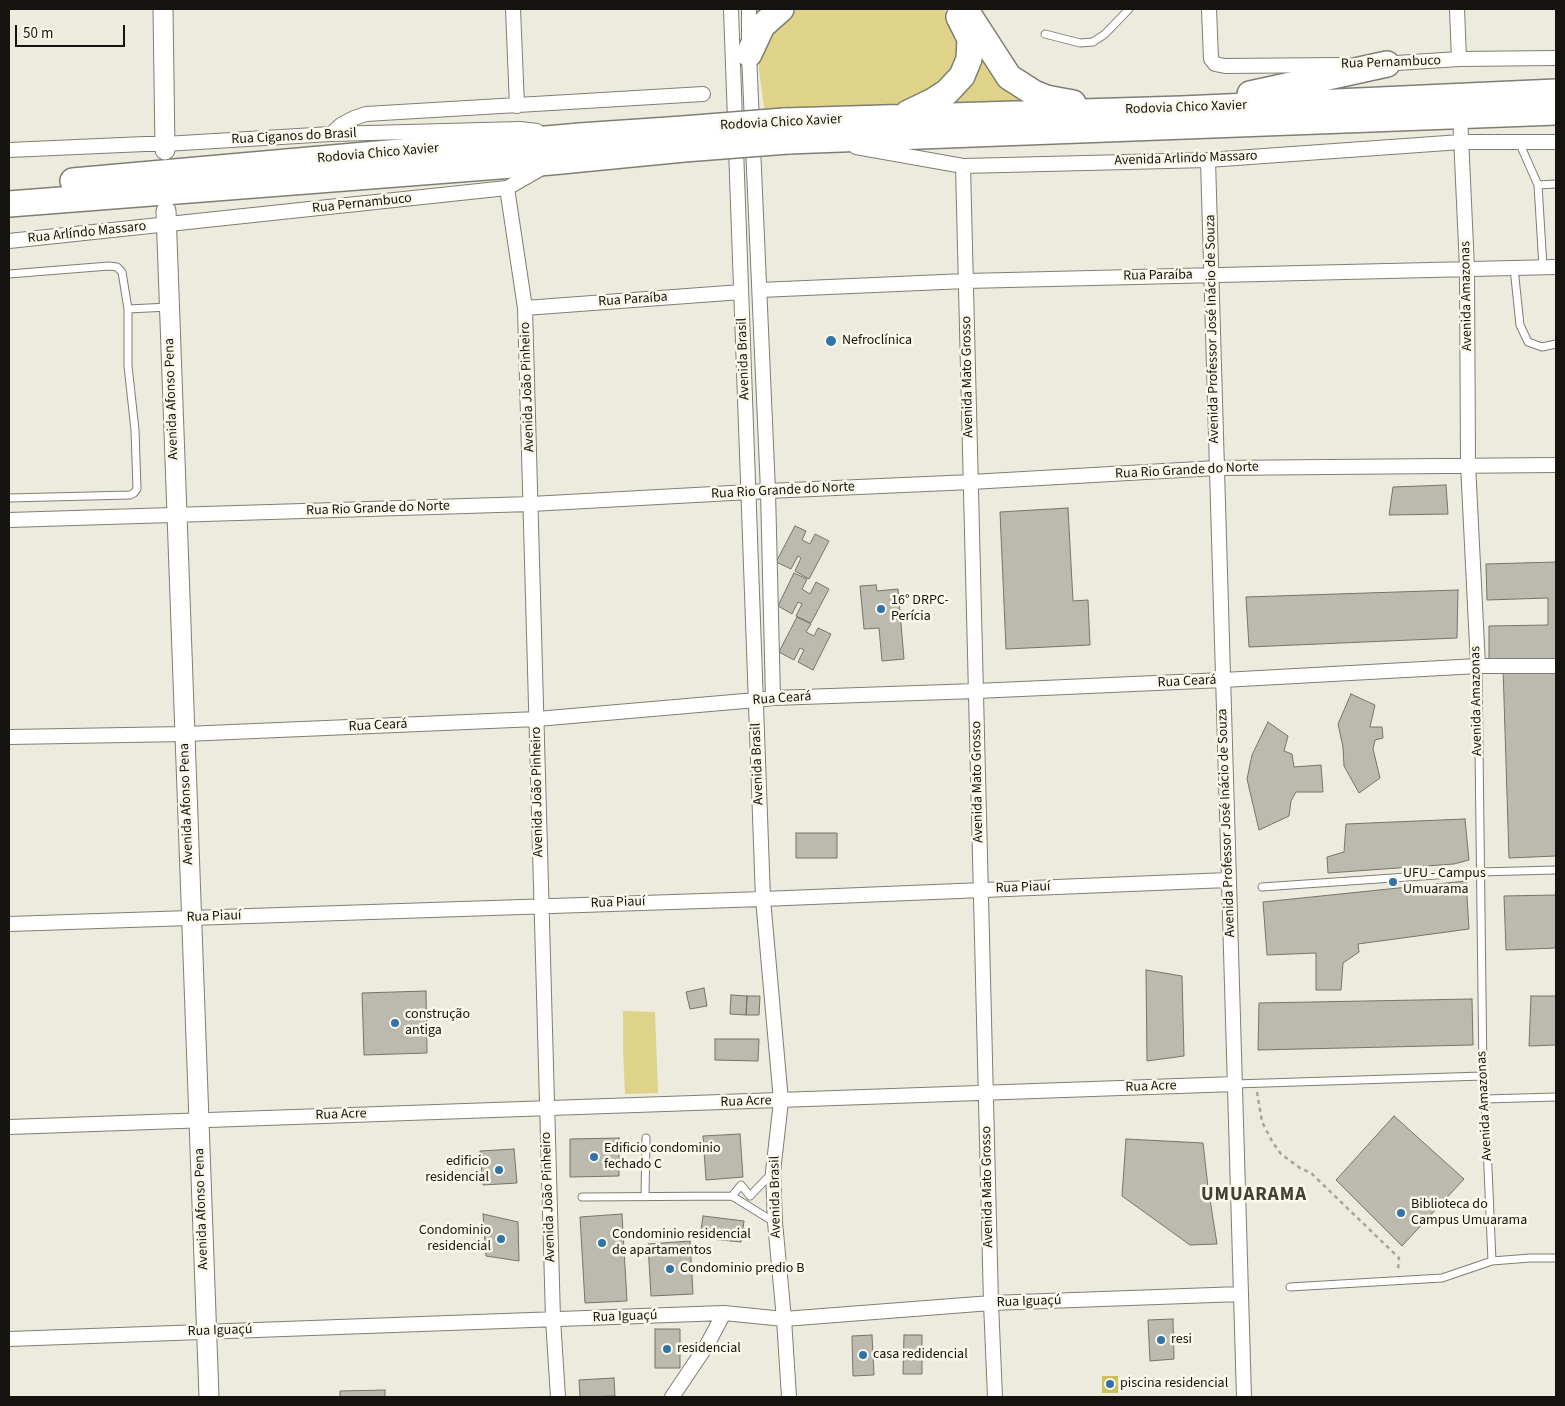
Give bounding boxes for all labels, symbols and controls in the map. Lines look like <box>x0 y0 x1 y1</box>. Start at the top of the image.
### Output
scale bar <box>18 15 128 47</box>
text: 50 m <box>23 23 53 44</box>
street label: Rua Pernambuco <box>1341 53 1441 73</box>
street label: Rodovia Chico Xavier <box>1125 97 1247 119</box>
street label: Rodovia Chico Xavier <box>720 111 842 135</box>
street label: Rua Ciganos do Brasil <box>231 125 357 149</box>
street label: Rodovia Chico Xavier <box>317 140 439 168</box>
street label: Avenida Arlindo Massaro <box>1114 148 1258 170</box>
street label: Rua Pernambuco <box>311 190 413 218</box>
street label: Avenida Professor José Inácio de Souza <box>1203 214 1223 444</box>
street label: Rua Arlíndo Massaro <box>27 218 147 248</box>
street label: Avenida Amazonas <box>1458 241 1476 351</box>
street label: Rua Paraíba <box>1123 267 1193 285</box>
street label: Rua Paraíba <box>598 289 668 311</box>
street label: Avenida Mato Grosso <box>959 316 977 438</box>
street label: Avenida Brasil <box>734 318 754 400</box>
street label: Avenida João Pinheiro <box>517 321 539 453</box>
place label: Nefroclínica <box>842 333 912 349</box>
marker: Nefroclínica <box>824 334 838 348</box>
street label: Avenida Afonso Pena <box>161 338 183 460</box>
street label: Rua Rio Grande do Norte <box>1115 459 1259 483</box>
street label: Rua Rio Grande do Norte <box>711 479 855 503</box>
street label: Rua Rio Grande do Norte <box>306 498 450 520</box>
place label: 16° DRPC- Perícia <box>891 593 949 626</box>
marker: 16° DRPC- Perícia <box>875 603 887 615</box>
street label: Avenida Amazonas <box>1468 646 1486 756</box>
street label: Rua Ceará <box>1157 672 1217 692</box>
street label: Rua Ceará <box>752 689 812 709</box>
street label: Avenida Professor José Inácio de Souza <box>1215 708 1239 938</box>
street label: Rua Ceará <box>348 716 408 736</box>
street label: Avenida Mato Grosso <box>969 721 987 843</box>
street label: Avenida Brasil <box>748 723 768 805</box>
street label: Avenida João Pinheiro <box>528 727 548 857</box>
street label: Avenida Afonso Pena <box>176 743 198 865</box>
place label: UFU - Campus Umuarama <box>1403 866 1486 899</box>
marker: UFU - Campus Umuarama <box>1387 876 1399 888</box>
street label: Rua Piauí <box>995 879 1051 897</box>
street label: Rua Piauí <box>590 894 646 912</box>
street label: Rua Piauí <box>186 908 242 926</box>
place label: construção antiga <box>405 1007 470 1040</box>
marker: construção antiga <box>389 1017 401 1029</box>
street label: Avenida Amazonas <box>1474 1051 1496 1161</box>
street label: Rua Acre <box>1125 1078 1177 1096</box>
street label: Rua Acre <box>720 1093 772 1111</box>
street label: Rua Acre <box>315 1106 367 1124</box>
street label: Avenida Mato Grosso <box>979 1126 997 1248</box>
street label: Avenida João Pinheiro <box>538 1131 560 1263</box>
place label: Edificio condominio fechado C <box>604 1141 721 1174</box>
street label: Avenida Afonso Pena <box>191 1148 213 1270</box>
marker: Edificio condominio fechado C <box>588 1151 600 1163</box>
place label: edificio residencial <box>425 1154 489 1186</box>
street label: Avenida Brasil <box>767 1156 785 1238</box>
marker: edificio residencial <box>493 1164 505 1176</box>
district label: UMUARAMA <box>1200 1185 1308 1207</box>
place label: Biblioteca do Campus Umuarama <box>1411 1197 1527 1230</box>
marker: Biblioteca do Campus Umuarama <box>1395 1207 1407 1219</box>
place label: Condominio residencial <box>419 1223 491 1256</box>
place label: Condominio residencial de apartamentos <box>612 1227 751 1260</box>
marker: Condominio residencial <box>495 1233 507 1245</box>
marker: Condominio residencial de apartamentos <box>596 1237 608 1249</box>
place label: Condominio predio B <box>680 1261 804 1277</box>
marker: Condominio predio B <box>664 1263 676 1275</box>
street label: Rua Iguaçú <box>996 1292 1062 1312</box>
street label: Rua Iguaçú <box>592 1307 658 1327</box>
street label: Rua Iguaçú <box>187 1321 253 1341</box>
place label: resi <box>1171 1332 1192 1348</box>
marker: resi <box>1155 1334 1167 1346</box>
place label: residencial <box>677 1341 741 1357</box>
marker: residencial <box>661 1343 673 1355</box>
place label: casa redidencial <box>873 1347 968 1363</box>
marker: casa redidencial <box>857 1349 869 1361</box>
place label: piscina residencial <box>1120 1376 1228 1392</box>
marker: piscina residencial <box>1104 1378 1116 1390</box>

